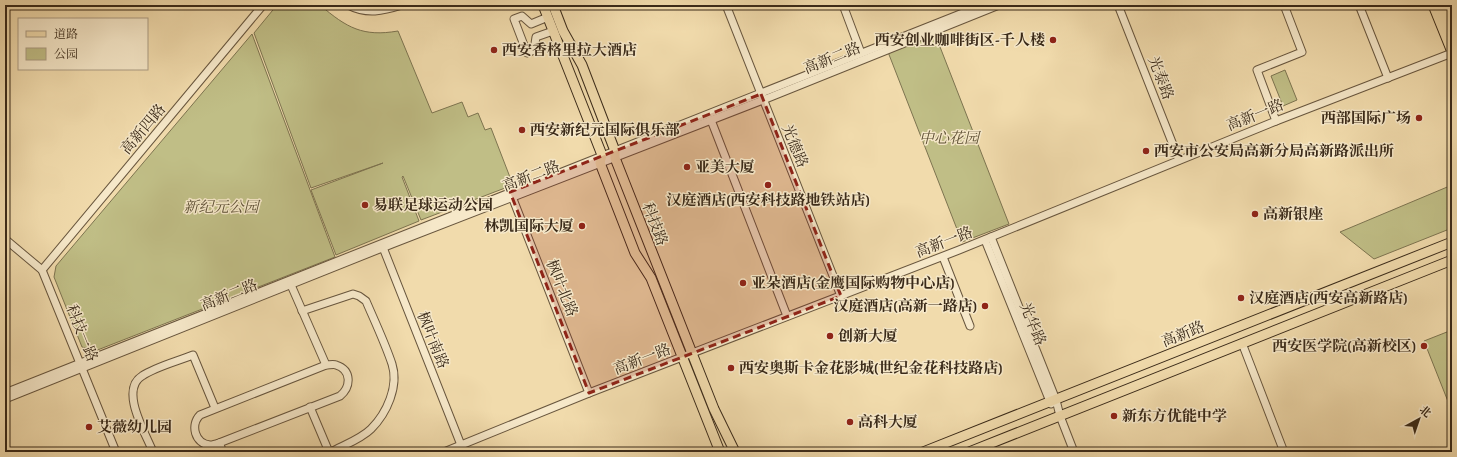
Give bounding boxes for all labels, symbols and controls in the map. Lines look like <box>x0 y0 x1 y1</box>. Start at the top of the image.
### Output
legend <box>18 18 148 70</box>
text: 道路 <box>54 26 78 42</box>
place label: 西安创业咖啡街区-千人楼 <box>875 30 1045 50</box>
marker: 西安创业咖啡街区-千人楼 <box>1048 35 1058 45</box>
street label: 高新二路 <box>800 37 864 79</box>
place label: 西安香格里拉大酒店 <box>502 40 637 60</box>
marker: 西安香格里拉大酒店 <box>489 45 499 55</box>
text: 公园 <box>54 46 78 62</box>
street label: 光泰路 <box>1144 53 1178 103</box>
street label: 高新一路 <box>1223 94 1287 136</box>
street label: 高新四路 <box>116 100 170 158</box>
place label: 西部国际广场 <box>1321 108 1411 128</box>
marker: 西部国际广场 <box>1414 113 1424 123</box>
place label: 西安新纪元国际俱乐部 <box>530 120 680 140</box>
street label: 光德路 <box>777 121 813 171</box>
marker: 西安新纪元国际俱乐部 <box>517 125 527 135</box>
park label: 中心花园 <box>919 128 981 148</box>
place label: 西安市公安局高新分局高新路派出所 <box>1154 141 1394 161</box>
marker: 西安市公安局高新分局高新路派出所 <box>1141 146 1151 156</box>
street label: 高新二路 <box>499 156 563 196</box>
place label: 亚美大厦 <box>695 157 755 177</box>
marker: 亚美大厦 <box>682 162 692 172</box>
marker: 汉庭酒店(西安科技路地铁站店) <box>763 180 773 190</box>
place label: 汉庭酒店(西安科技路地铁站店) <box>666 190 870 210</box>
place label: 易联足球运动公园 <box>373 195 493 215</box>
park label: 新纪元公园 <box>183 197 260 217</box>
street label: 科技路 <box>638 199 672 249</box>
marker: 易联足球运动公园 <box>360 200 370 210</box>
place label: 高新银座 <box>1263 204 1323 224</box>
marker: 高新银座 <box>1250 209 1260 219</box>
place label: 林凯国际大厦 <box>484 216 574 236</box>
marker: 林凯国际大厦 <box>577 221 587 231</box>
street label: 高新一路 <box>912 222 976 262</box>
street label: 枫叶北路 <box>541 256 583 320</box>
place label: 亚朵酒店(金鹰国际购物中心店) <box>751 273 955 293</box>
street label: 高新二路 <box>197 274 261 316</box>
marker: 亚朵酒店(金鹰国际购物中心店) <box>738 278 748 288</box>
place label: 汉庭酒店(西安高新路店) <box>1249 288 1408 308</box>
marker: 汉庭酒店(西安高新路店) <box>1236 293 1246 303</box>
place label: 汉庭酒店(高新一路店) <box>833 296 977 316</box>
street label: 光华路 <box>1015 299 1051 349</box>
street label: 科技一路 <box>61 301 103 365</box>
marker: 汉庭酒店(高新一路店) <box>980 301 990 311</box>
street label: 枫叶南路 <box>412 308 454 372</box>
street label: 高新路 <box>1158 316 1208 352</box>
place label: 创新大厦 <box>838 326 898 346</box>
marker: 创新大厦 <box>825 331 835 341</box>
place label: 西安医学院(高新校区) <box>1272 336 1416 356</box>
street label: 高新一路 <box>610 339 674 379</box>
marker: 西安医学院(高新校区) <box>1419 341 1429 351</box>
place label: 西安奥斯卡金花影城(世纪金花科技路店) <box>739 358 1003 378</box>
marker: 西安奥斯卡金花影城(世纪金花科技路店) <box>726 363 736 373</box>
north arrow <box>1399 399 1439 439</box>
text: 北 <box>1416 402 1434 421</box>
place label: 新东方优能中学 <box>1122 406 1227 426</box>
marker: 新东方优能中学 <box>1109 411 1119 421</box>
place label: 高科大厦 <box>858 412 918 432</box>
place label: 艾薇幼儿园 <box>97 417 172 437</box>
marker: 高科大厦 <box>845 417 855 427</box>
marker: 艾薇幼儿园 <box>84 422 94 432</box>

